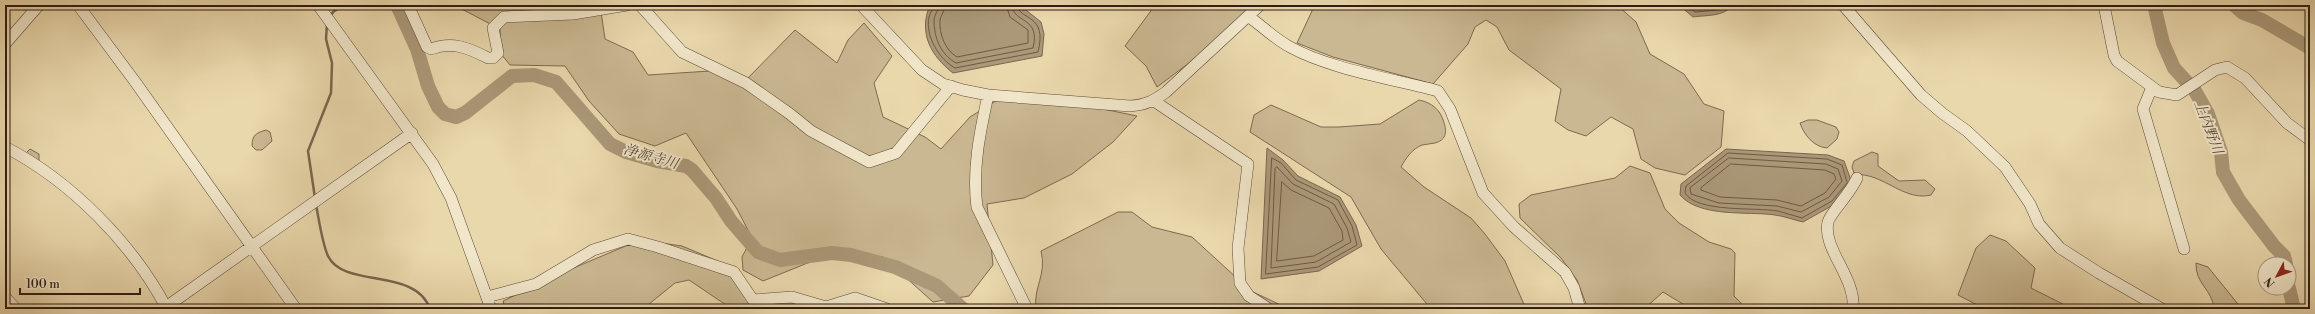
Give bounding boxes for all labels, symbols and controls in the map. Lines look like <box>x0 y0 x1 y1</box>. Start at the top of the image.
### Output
water label: 上内野川 <box>2190 98 2227 159</box>
water label: 浄源寺川 <box>621 141 682 174</box>
north arrow <box>2257 256 2297 296</box>
scale bar <box>20 270 140 296</box>
text: N <box>2262 274 2278 290</box>
text: 100 m <box>26 277 60 292</box>

